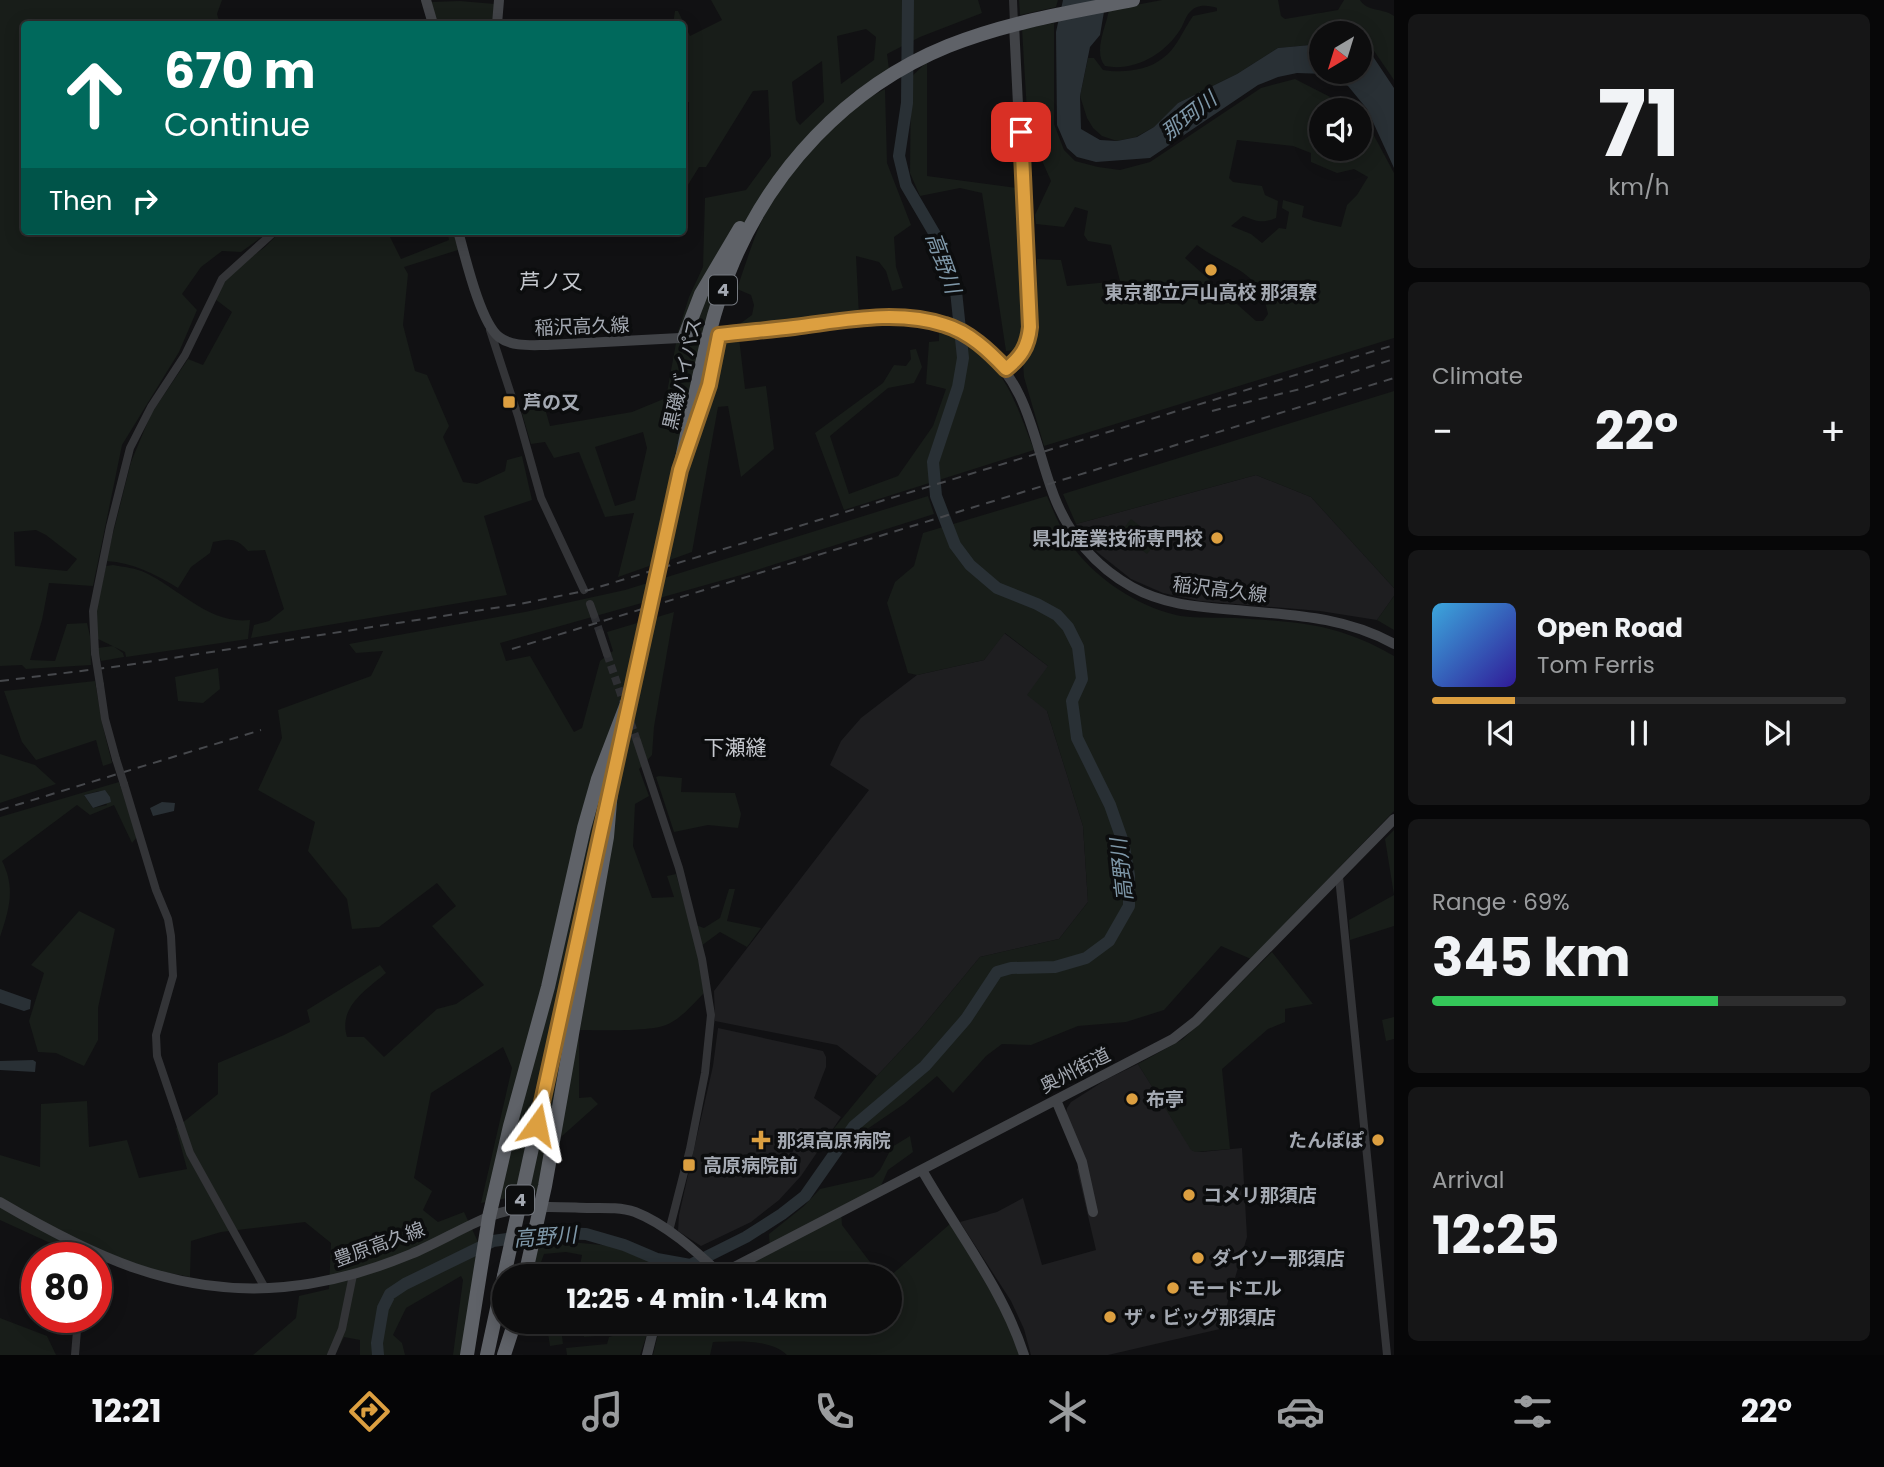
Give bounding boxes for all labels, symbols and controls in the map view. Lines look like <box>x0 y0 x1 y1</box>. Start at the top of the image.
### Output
north arrow <box>1309 21 1372 84</box>
map controls <box>1309 21 1372 161</box>
text: 670 m <box>164 37 316 105</box>
icon: ahead <box>49 49 140 140</box>
text: 71 <box>1598 60 1680 188</box>
water label: 那珂川 <box>1155 84 1224 146</box>
button: sound <box>1309 98 1372 161</box>
text: Continue <box>164 102 310 147</box>
pin <box>991 102 1051 162</box>
icon: arrive <box>1002 113 1040 151</box>
text: km/h <box>1608 171 1670 203</box>
icon: right <box>126 182 164 220</box>
text: Then <box>49 183 112 219</box>
water label: 高野川 <box>919 228 969 299</box>
marker: 東京都立戸山高校 那須寮 <box>1203 262 1219 278</box>
district label: 芦ノ又 <box>520 267 583 296</box>
road number: 4 <box>709 276 737 304</box>
place label: 東京都立戸山高校 那須寮 <box>1104 279 1318 306</box>
street label: 稲沢高久線 <box>534 311 630 342</box>
street label: 黒磯バイパス <box>657 316 708 433</box>
text: Climate <box>1432 360 1523 392</box>
place label: 芦の又 <box>523 389 580 416</box>
marker: 芦の又 <box>501 394 517 410</box>
text: 22° <box>1595 395 1678 468</box>
text: − <box>1432 405 1453 458</box>
text: + <box>1820 405 1846 458</box>
place label: 県北産業技術専門校 <box>1032 525 1203 552</box>
marker: 県北産業技術専門校 <box>1209 530 1225 546</box>
street label: 稲沢高久線 <box>1171 570 1269 609</box>
text: Open Road <box>1537 610 1683 646</box>
text: Tom Ferris <box>1537 649 1655 681</box>
icon: previous <box>1482 714 1520 752</box>
icon: pause <box>1620 714 1658 752</box>
icon: next <box>1758 714 1796 752</box>
district label: 下瀬縫 <box>704 733 767 762</box>
water label: 高野川 <box>1104 835 1139 903</box>
text: Range · 69% <box>1432 886 1570 918</box>
text: 345 km <box>1432 921 1631 994</box>
street label: 奥州街道 <box>1035 1041 1115 1100</box>
place label: 布亭 <box>1146 1086 1184 1113</box>
position arrow <box>500 1088 574 1162</box>
marker: 布亭 <box>1124 1091 1140 1107</box>
place label: 那須高原病院 <box>777 1127 891 1154</box>
place label: たんぽぽ <box>1288 1127 1364 1154</box>
marker: 那須高原病院 <box>751 1130 771 1150</box>
marker: たんぽぽ <box>1370 1132 1386 1148</box>
place label: 高原病院前 <box>703 1152 798 1179</box>
marker: 高原病院前 <box>681 1157 697 1173</box>
text: Arrival <box>1432 1164 1504 1196</box>
place label: コメリ那須店 <box>1203 1182 1317 1209</box>
road number: 4 <box>506 1185 534 1214</box>
marker: コメリ那須店 <box>1181 1187 1197 1203</box>
text: 12:25 <box>1432 1199 1560 1272</box>
street label: 豊原高久線 <box>330 1216 428 1273</box>
water label: 高野川 <box>513 1220 579 1253</box>
speed limit sign: 80 <box>21 1242 112 1333</box>
place label: ダイソー那須店 <box>1212 1245 1345 1272</box>
marker: ダイソー那須店 <box>1190 1250 1206 1266</box>
place label: モードエル <box>1187 1275 1282 1302</box>
marker: モードエル <box>1165 1280 1181 1296</box>
text: 12:25 · 4 min · 1.4 km <box>566 1281 828 1317</box>
place label: ザ・ビッグ那須店 <box>1124 1304 1276 1331</box>
marker: ザ・ビッグ那須店 <box>1102 1309 1118 1325</box>
icon: directions <box>345 1387 394 1436</box>
icon: music <box>578 1387 627 1436</box>
icon: phone <box>810 1387 859 1436</box>
icon: climate <box>1043 1387 1092 1436</box>
icon: car <box>1276 1387 1325 1436</box>
icon: filters <box>1508 1387 1557 1436</box>
text: 12:21 <box>92 1388 162 1433</box>
text: 22° <box>1741 1388 1792 1433</box>

